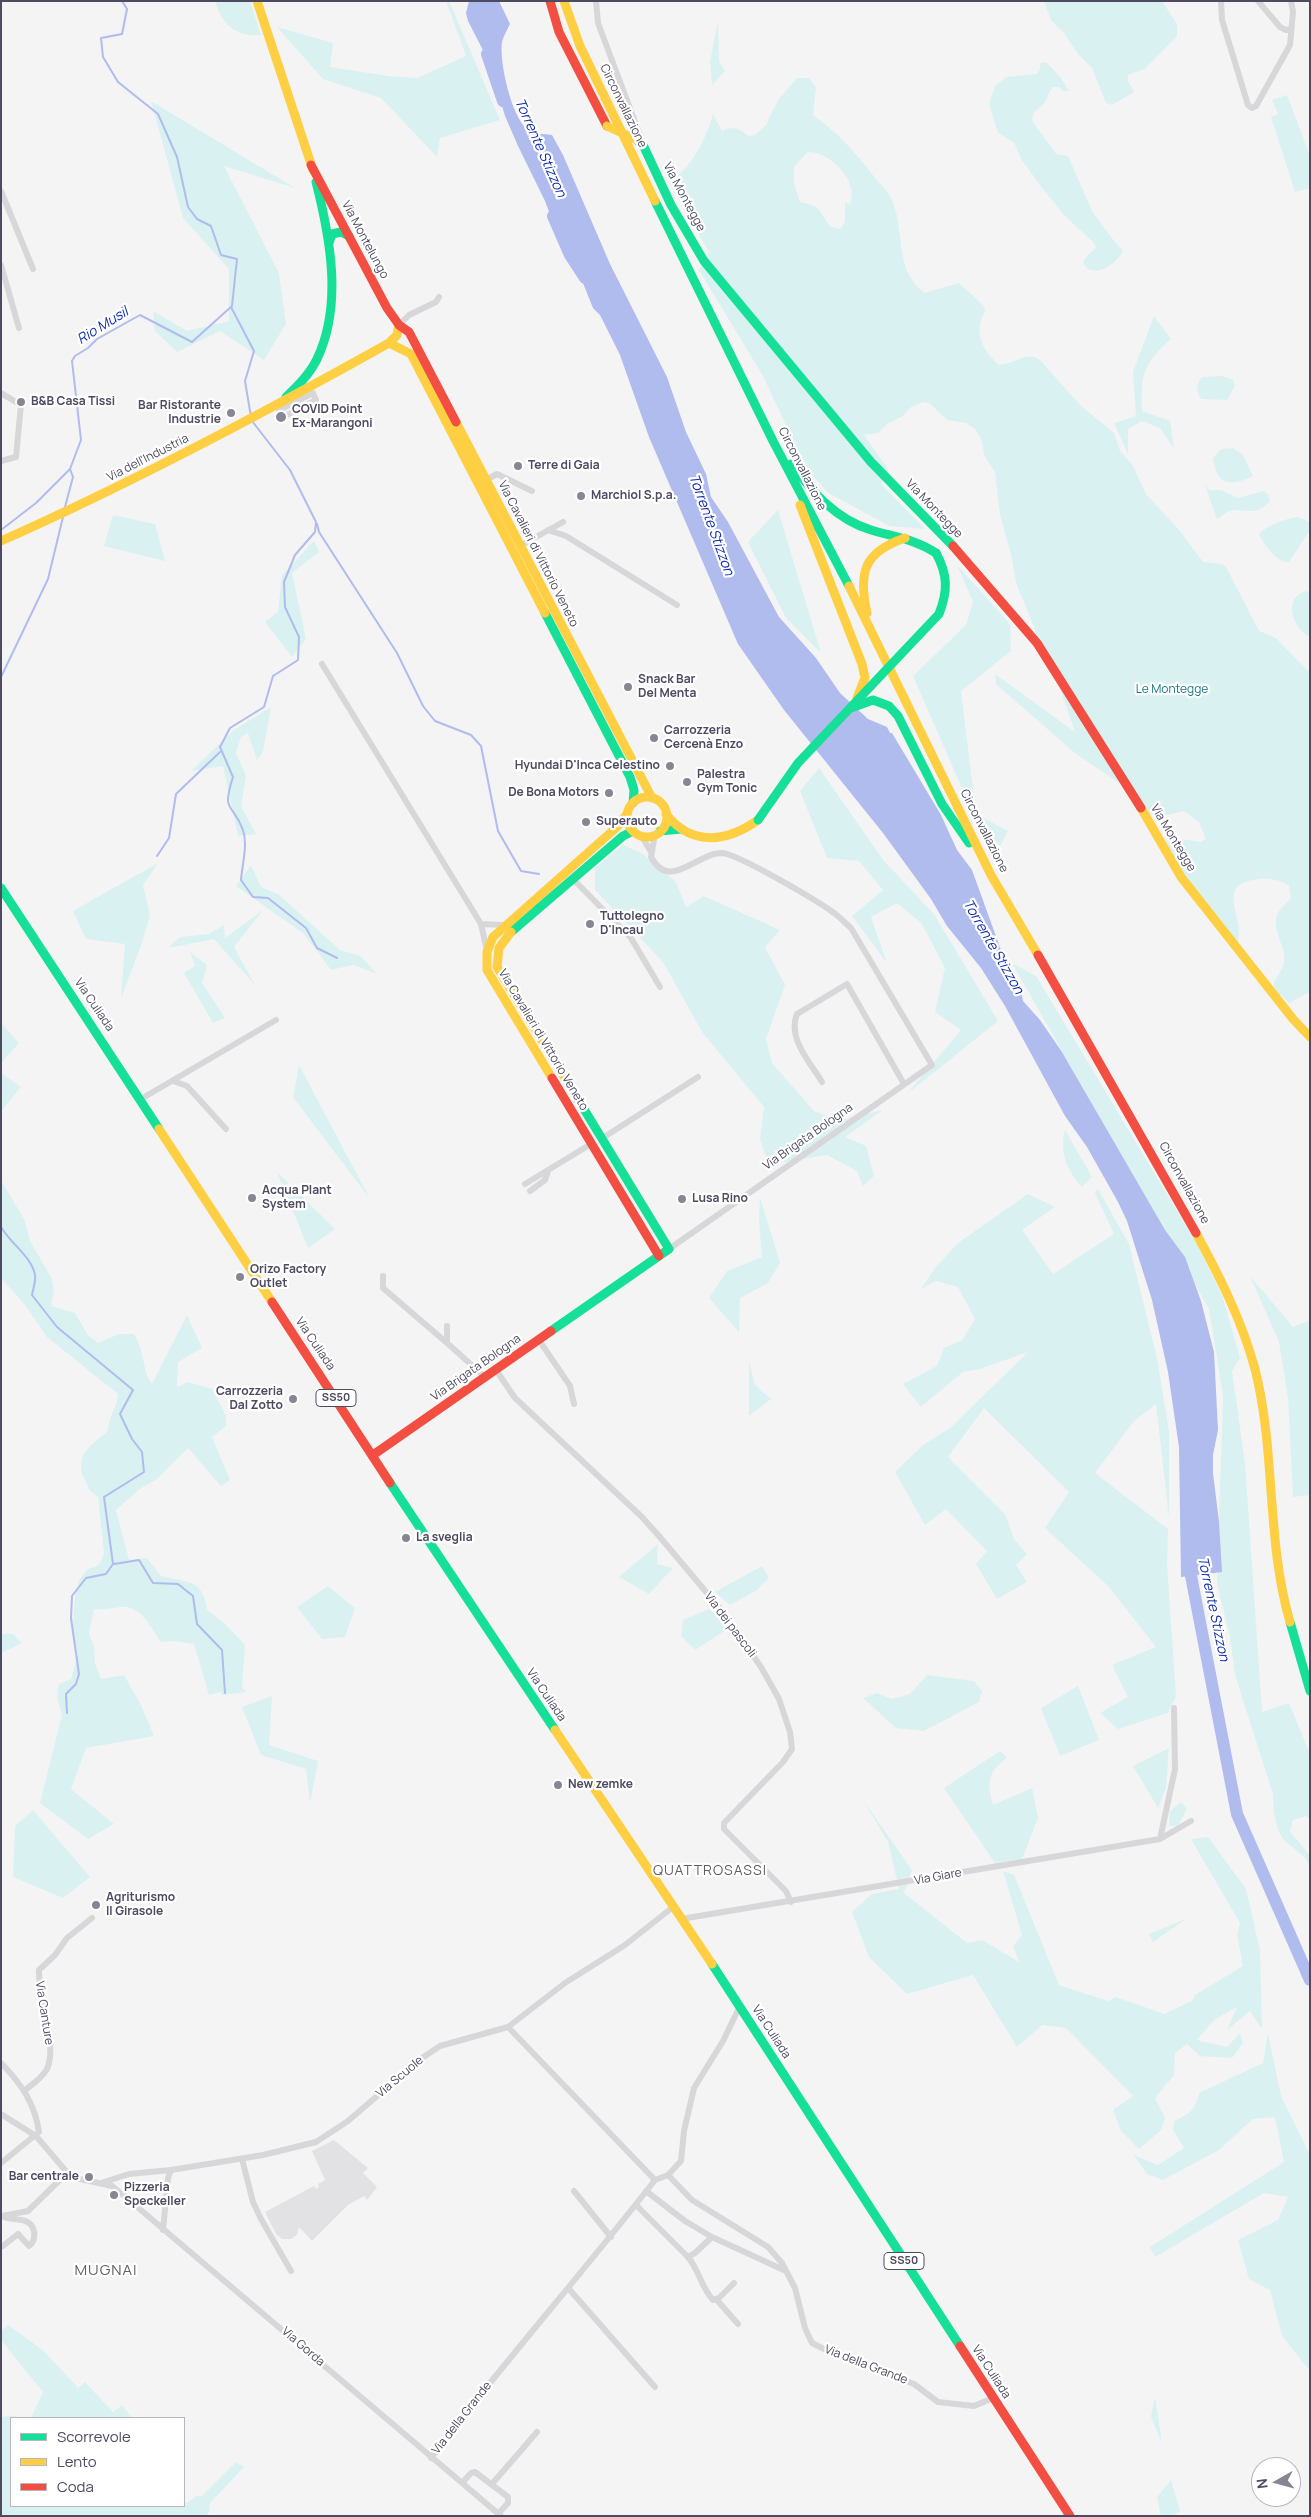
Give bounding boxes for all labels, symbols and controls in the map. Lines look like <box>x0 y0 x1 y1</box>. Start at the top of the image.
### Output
street label: Circonvallazione <box>597 62 649 150</box>
water label: Torrente Stizzon <box>511 96 569 200</box>
street label: Via Montegge <box>660 160 708 234</box>
street label: Via Montelungo <box>338 199 392 281</box>
water label: Rio Musil <box>74 304 132 348</box>
place label: B&B Casa Tissi <box>31 395 115 409</box>
marker: B&B Casa Tissi <box>15 396 27 408</box>
place label: Bar Ristorante Industrie <box>138 399 221 427</box>
place label: COVID Point Ex-Marangoni <box>292 403 373 431</box>
marker: Bar Ristorante Industrie <box>225 407 237 419</box>
marker: COVID Point Ex-Marangoni <box>274 410 288 424</box>
street label: Circonvallazione <box>775 425 829 513</box>
street label: Via dell'Industria <box>105 431 191 485</box>
place label: Terre di Gaia <box>528 459 600 473</box>
marker: Terre di Gaia <box>512 460 524 472</box>
water label: Torrente Stizzon <box>685 472 737 578</box>
street label: Via Montegge <box>902 477 966 541</box>
street label: Via Cavalieri di Vittorio Veneto <box>495 478 581 630</box>
place label: Marchiol S.p.a. <box>591 489 676 503</box>
marker: Marchiol S.p.a. <box>575 490 587 502</box>
place label: Snack Bar Del Menta <box>638 673 696 701</box>
marker: Snack Bar Del Menta <box>622 681 634 693</box>
park label: Le Montegge <box>1136 683 1208 697</box>
place label: Carrozzeria Cercenà Enzo <box>664 724 743 752</box>
marker: Carrozzeria Cercenà Enzo <box>648 732 660 744</box>
place label: Hyundai D'Inca Celestino <box>515 759 660 773</box>
marker: Hyundai D'Inca Celestino <box>664 760 676 772</box>
place label: Palestra Gym Tonic <box>697 768 757 796</box>
marker: Palestra Gym Tonic <box>681 776 693 788</box>
place label: De Bona Motors <box>508 786 599 800</box>
marker: De Bona Motors <box>603 787 615 799</box>
street label: Circonvallazione <box>957 787 1011 875</box>
street label: Via Montegge <box>1147 802 1199 874</box>
place label: Superauto <box>596 815 657 829</box>
marker: Superauto <box>580 816 592 828</box>
water label: Torrente Stizzon <box>959 897 1027 997</box>
place label: Tuttolegno D'Incau <box>600 910 664 938</box>
marker: Tuttolegno D'Incau <box>584 918 596 930</box>
street label: Via Cavalieri di Vittorio Veneto <box>495 967 591 1113</box>
street label: Via Culiada <box>71 976 117 1034</box>
street label: Via Brigata Bologna <box>760 1101 856 1173</box>
street label: Circonvallazione <box>1156 1140 1212 1226</box>
place label: Acqua Plant System <box>262 1184 332 1212</box>
marker: Acqua Plant System <box>246 1192 258 1204</box>
place label: Lusa Rino <box>692 1192 748 1206</box>
marker: Lusa Rino <box>676 1193 688 1205</box>
place label: Orizo Factory Outlet <box>250 1263 326 1291</box>
marker: Orizo Factory Outlet <box>234 1271 246 1283</box>
street label: Via Culiada <box>292 1315 338 1373</box>
street label: Via Brigata Bologna <box>428 1332 524 1404</box>
place label: Carrozzeria Dal Zotto <box>216 1385 283 1413</box>
road number: SS50 <box>316 1390 356 1406</box>
marker: Carrozzeria Dal Zotto <box>287 1393 299 1405</box>
place label: La sveglia <box>416 1531 473 1545</box>
marker: La sveglia <box>400 1532 412 1544</box>
water label: Torrente Stizzon <box>1194 1555 1232 1663</box>
street label: Via dei pascoli <box>701 1590 759 1660</box>
street label: Via Culiada <box>523 1666 569 1724</box>
place label: New zemke <box>568 1778 633 1792</box>
marker: New zemke <box>552 1779 564 1791</box>
district label: QUATTROSASSI <box>651 1863 769 1879</box>
street label: Via Giare <box>913 1866 963 1888</box>
place label: Agriturismo Il Girasole <box>106 1891 175 1919</box>
marker: Agriturismo Il Girasole <box>90 1899 102 1911</box>
street label: Via Canture <box>32 1980 56 2046</box>
street label: Via Culiada <box>748 2003 794 2061</box>
street label: Via Scuole <box>374 2053 426 2101</box>
place label: Bar centrale <box>9 2170 79 2184</box>
marker: Bar centrale <box>83 2171 95 2183</box>
place label: Pizzeria Speckeller <box>124 2181 186 2209</box>
marker: Pizzeria Speckeller <box>108 2189 120 2201</box>
road number: SS50 <box>884 2252 924 2270</box>
district label: MUGNAI <box>74 2262 138 2280</box>
street label: Via Gorda <box>278 2324 328 2370</box>
street label: Via della Grande <box>822 2342 910 2388</box>
street label: Via Culiada <box>968 2343 1014 2401</box>
street label: Via della Grande <box>429 2379 495 2457</box>
legend <box>10 2417 185 2507</box>
text: Scorrevole <box>57 2426 131 2447</box>
text: Lento <box>57 2451 97 2472</box>
north arrow <box>1251 2457 1301 2507</box>
text: Coda <box>57 2476 94 2497</box>
text: N <box>1252 2478 1272 2490</box>

